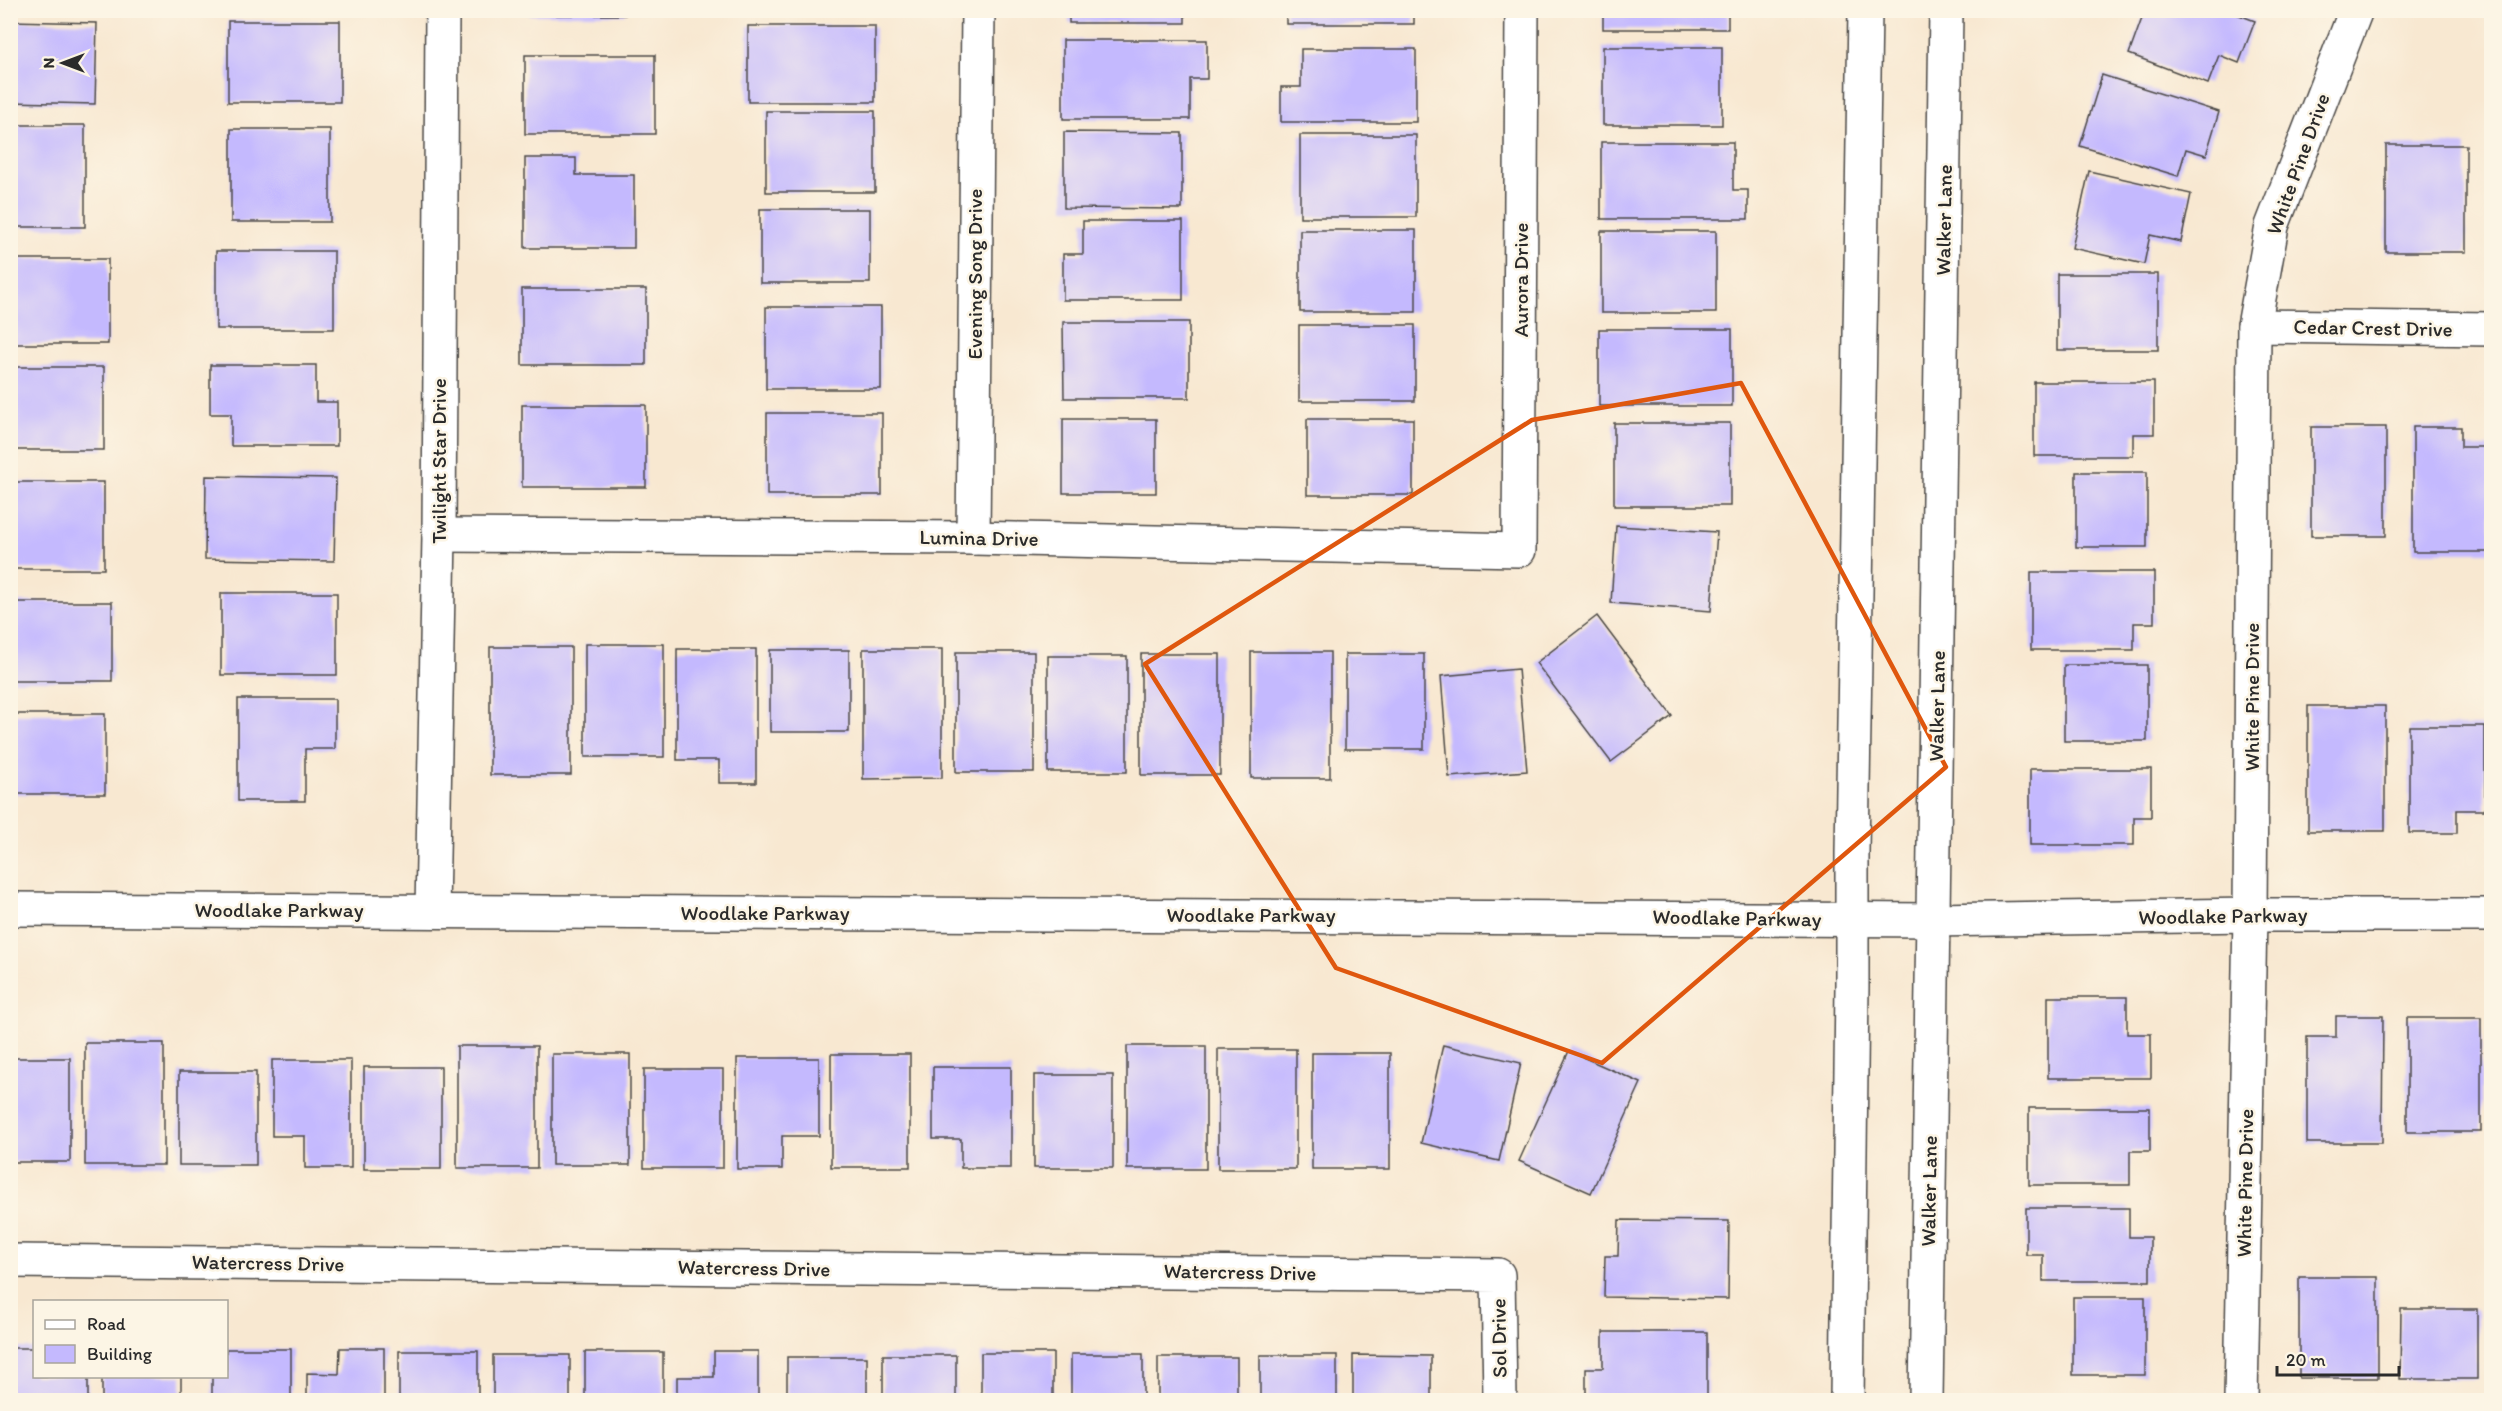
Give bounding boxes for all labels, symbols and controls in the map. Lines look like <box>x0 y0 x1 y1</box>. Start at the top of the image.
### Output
north arrow <box>33 33 93 93</box>
text: N <box>39 58 58 68</box>
street label: White Pine Drive <box>2260 90 2335 238</box>
street label: Walker Lane <box>1930 164 1957 276</box>
street label: Evening Song Drive <box>962 189 987 359</box>
street label: Aurora Drive <box>1508 223 1533 337</box>
street label: Cedar Crest Drive <box>2293 314 2453 341</box>
street label: Twilight Star Drive <box>426 378 451 544</box>
street label: Lumina Drive <box>919 524 1039 551</box>
street label: White Pine Drive <box>2239 623 2264 771</box>
street label: Walker Lane <box>1923 650 1950 762</box>
street label: Woodlake Parkway <box>194 897 364 922</box>
street label: Woodlake Parkway <box>680 900 850 925</box>
street label: Woodlake Parkway <box>1166 902 1336 927</box>
street label: Woodlake Parkway <box>2138 902 2308 929</box>
street label: Woodlake Parkway <box>1652 904 1822 931</box>
street label: White Pine Drive <box>2231 1108 2258 1258</box>
street label: Walker Lane <box>1915 1135 1942 1247</box>
street label: Watercress Drive <box>191 1249 345 1276</box>
street label: Watercress Drive <box>677 1254 831 1281</box>
street label: Watercress Drive <box>1163 1258 1317 1285</box>
street label: Sol Drive <box>1485 1298 1512 1378</box>
legend <box>33 1300 228 1378</box>
text: Road <box>87 1313 126 1335</box>
scale bar <box>2277 1339 2398 1377</box>
text: Building <box>87 1343 153 1365</box>
text: 20 m <box>2286 1349 2326 1371</box>

